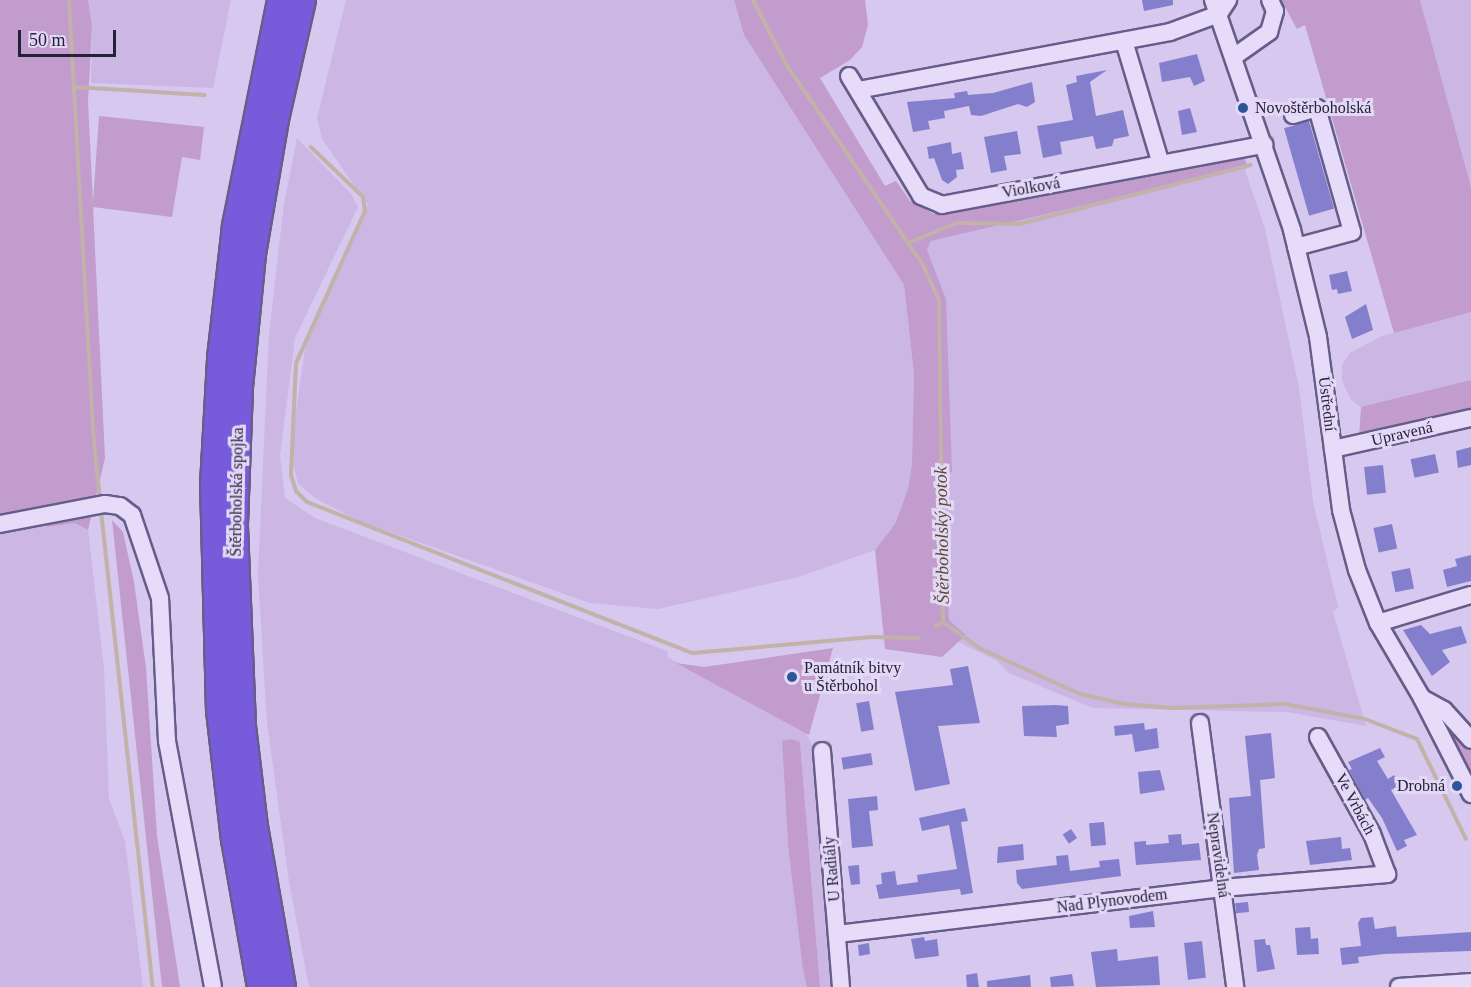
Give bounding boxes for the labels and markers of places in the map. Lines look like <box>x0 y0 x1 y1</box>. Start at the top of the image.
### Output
place label: Novoštěrboholská <box>1255 98 1371 118</box>
marker: Novoštěrboholská <box>1236 101 1250 115</box>
place label: Památník bitvy u Štěrbohol <box>804 658 901 696</box>
marker: Památník bitvy u Štěrbohol <box>785 670 799 684</box>
place label: Drobná <box>1397 776 1445 796</box>
marker: Drobná <box>1450 779 1464 793</box>

